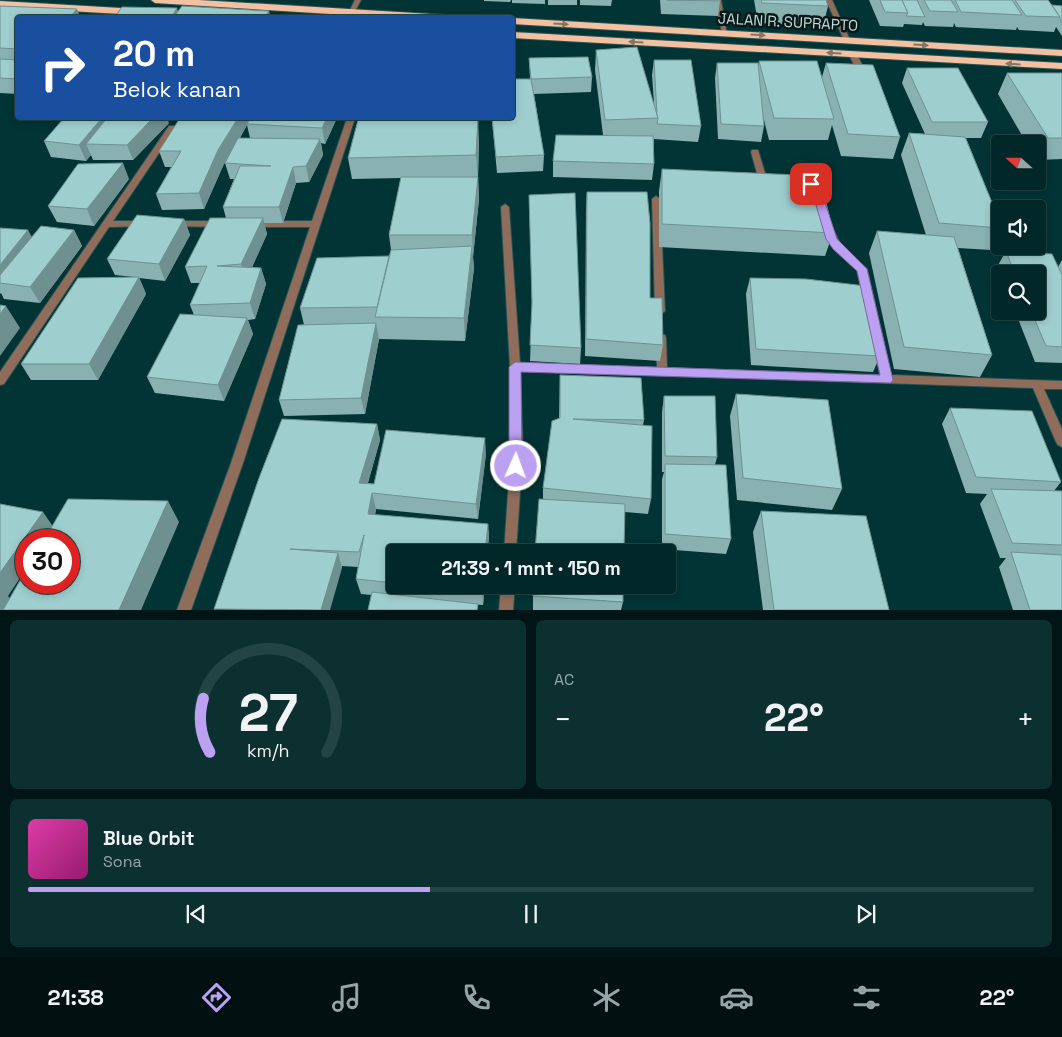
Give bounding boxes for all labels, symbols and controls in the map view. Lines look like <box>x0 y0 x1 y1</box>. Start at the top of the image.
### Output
street label: JALAN R. SUPRAPTO <box>717 8 859 35</box>
one-way arrow <box>553 20 569 28</box>
one-way arrow <box>751 31 767 39</box>
text: 20 m <box>113 32 195 76</box>
icon: right <box>30 35 95 100</box>
one-way arrow <box>628 38 644 46</box>
one-way arrow <box>913 41 929 49</box>
one-way arrow <box>825 49 841 57</box>
one-way arrow <box>1005 59 1021 67</box>
text: Belok kanan <box>113 75 241 103</box>
north arrow <box>991 135 1046 190</box>
map controls <box>991 135 1046 320</box>
pin <box>790 163 832 205</box>
icon: arrive <box>797 170 825 198</box>
button: sound <box>991 200 1046 255</box>
button: search <box>991 265 1046 320</box>
position arrow <box>489 439 541 491</box>
speed limit sign: 30 <box>15 529 80 594</box>
text: 21:39 · 1 mnt · 150 m <box>441 556 621 581</box>
text: AC <box>554 669 574 690</box>
text: 27 <box>238 680 298 746</box>
text: 22° <box>764 694 824 742</box>
text: − <box>554 701 571 737</box>
text: + <box>1017 701 1034 737</box>
text: km/h <box>247 739 289 762</box>
text: Blue Orbit <box>103 826 194 851</box>
text: Sona <box>103 851 142 872</box>
icon: previous <box>182 900 210 928</box>
icon: pause <box>517 900 545 928</box>
icon: next <box>852 900 880 928</box>
icon: directions <box>199 980 234 1015</box>
icon: music <box>329 980 364 1015</box>
icon: phone <box>459 980 494 1015</box>
icon: climate <box>589 980 624 1015</box>
icon: car <box>719 980 754 1015</box>
icon: filters <box>849 980 884 1015</box>
text: 21:38 <box>48 983 104 1011</box>
text: 22° <box>980 983 1014 1011</box>

